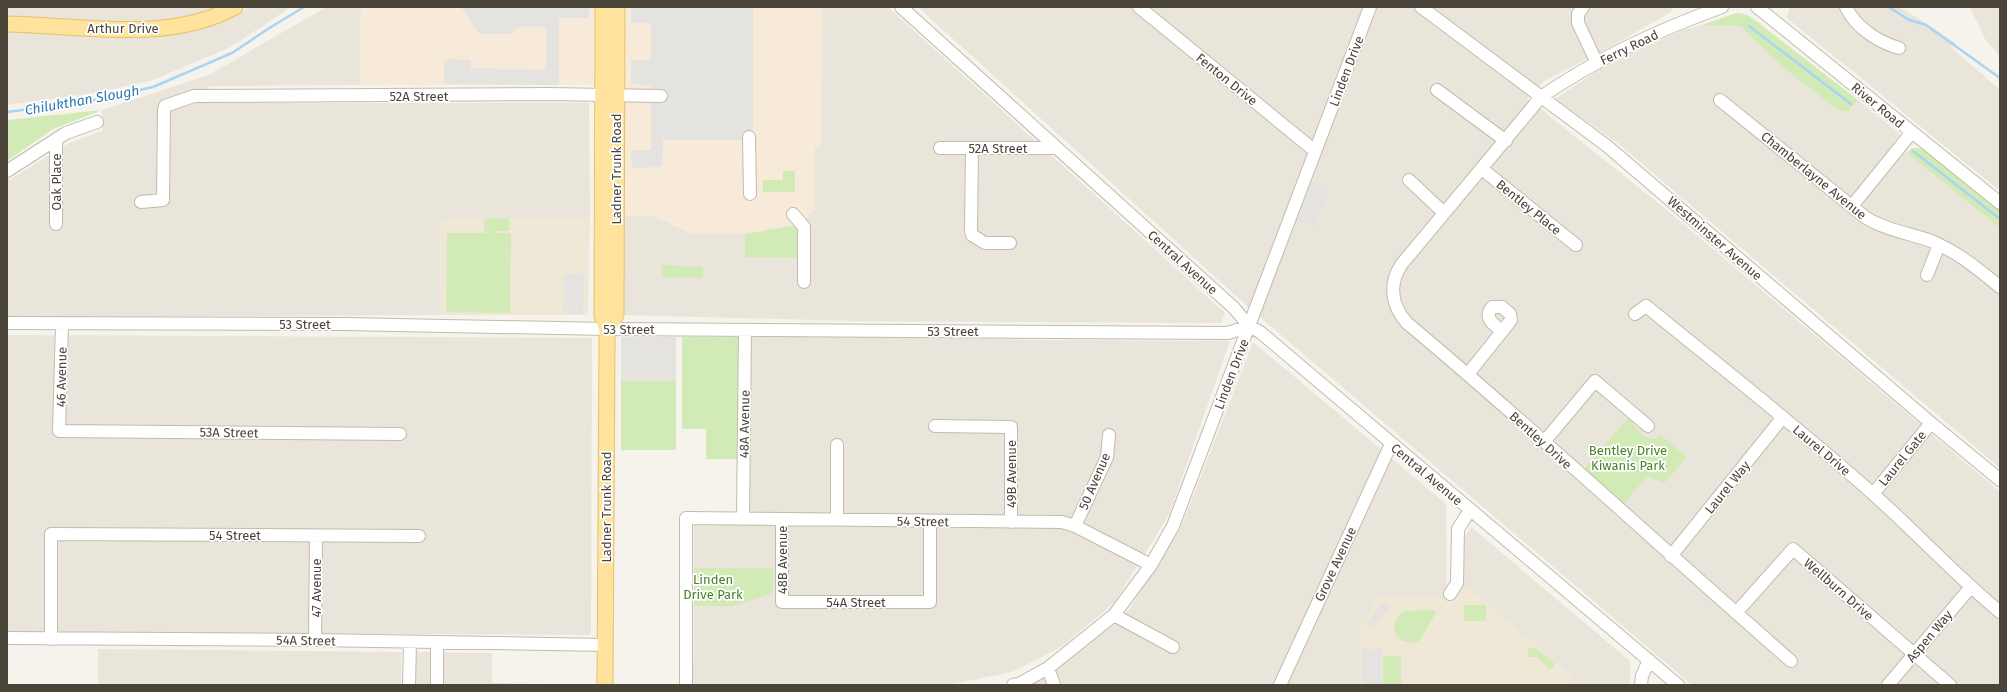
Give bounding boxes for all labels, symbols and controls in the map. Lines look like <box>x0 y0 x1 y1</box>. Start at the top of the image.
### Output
street label: Arthur Drive <box>87 21 159 36</box>
street label: Ferry Road <box>1598 27 1661 68</box>
street label: Linden Drive <box>1326 34 1367 108</box>
street label: Fenton Drive <box>1193 50 1260 109</box>
street label: River Road <box>1848 80 1907 131</box>
water label: Chilukthan Slough <box>23 82 141 119</box>
street label: 52A Street <box>390 89 449 104</box>
street label: Ladner Trunk Road <box>609 114 624 224</box>
street label: Chamberlayne Avenue <box>1758 128 1869 222</box>
street label: 52A Street <box>969 141 1028 156</box>
street label: Oak Place <box>49 153 64 211</box>
street label: Bentley Place <box>1493 177 1564 238</box>
street label: Westminster Avenue <box>1664 193 1765 283</box>
street label: Central Avenue <box>1145 227 1221 297</box>
street label: 53 Street <box>279 317 331 332</box>
street label: 53 Street <box>603 322 655 337</box>
street label: 53 Street <box>927 324 979 339</box>
street label: Linden Drive <box>1211 337 1252 411</box>
street label: 46 Avenue <box>53 347 70 407</box>
street label: 48A Avenue <box>736 390 753 458</box>
street label: Bentley Drive <box>1507 409 1575 472</box>
street label: Laurel Drive <box>1790 422 1853 479</box>
street label: 53A Street <box>199 424 259 441</box>
street label: Laurel Gate <box>1876 428 1929 489</box>
street label: 49B Avenue <box>1004 440 1019 508</box>
street label: Central Avenue <box>1388 440 1465 509</box>
park label: Bentley Drive Kiwanis Park <box>1589 443 1667 473</box>
street label: 50 Avenue <box>1076 450 1113 512</box>
street label: Ladner Trunk Road <box>599 452 614 562</box>
street label: Laurel Way <box>1702 457 1754 517</box>
street label: 54 Street <box>897 514 949 529</box>
street label: Grove Avenue <box>1312 525 1359 604</box>
street label: 48B Avenue <box>775 526 790 594</box>
street label: 54 Street <box>209 528 261 543</box>
street label: Wellburn Drive <box>1801 555 1876 624</box>
street label: 47 Avenue <box>309 559 324 617</box>
park label: Linden Drive Park <box>683 572 743 602</box>
street label: 54A Street <box>826 595 886 610</box>
street label: Aspen Way <box>1903 607 1956 665</box>
street label: 54A Street <box>276 632 336 649</box>

